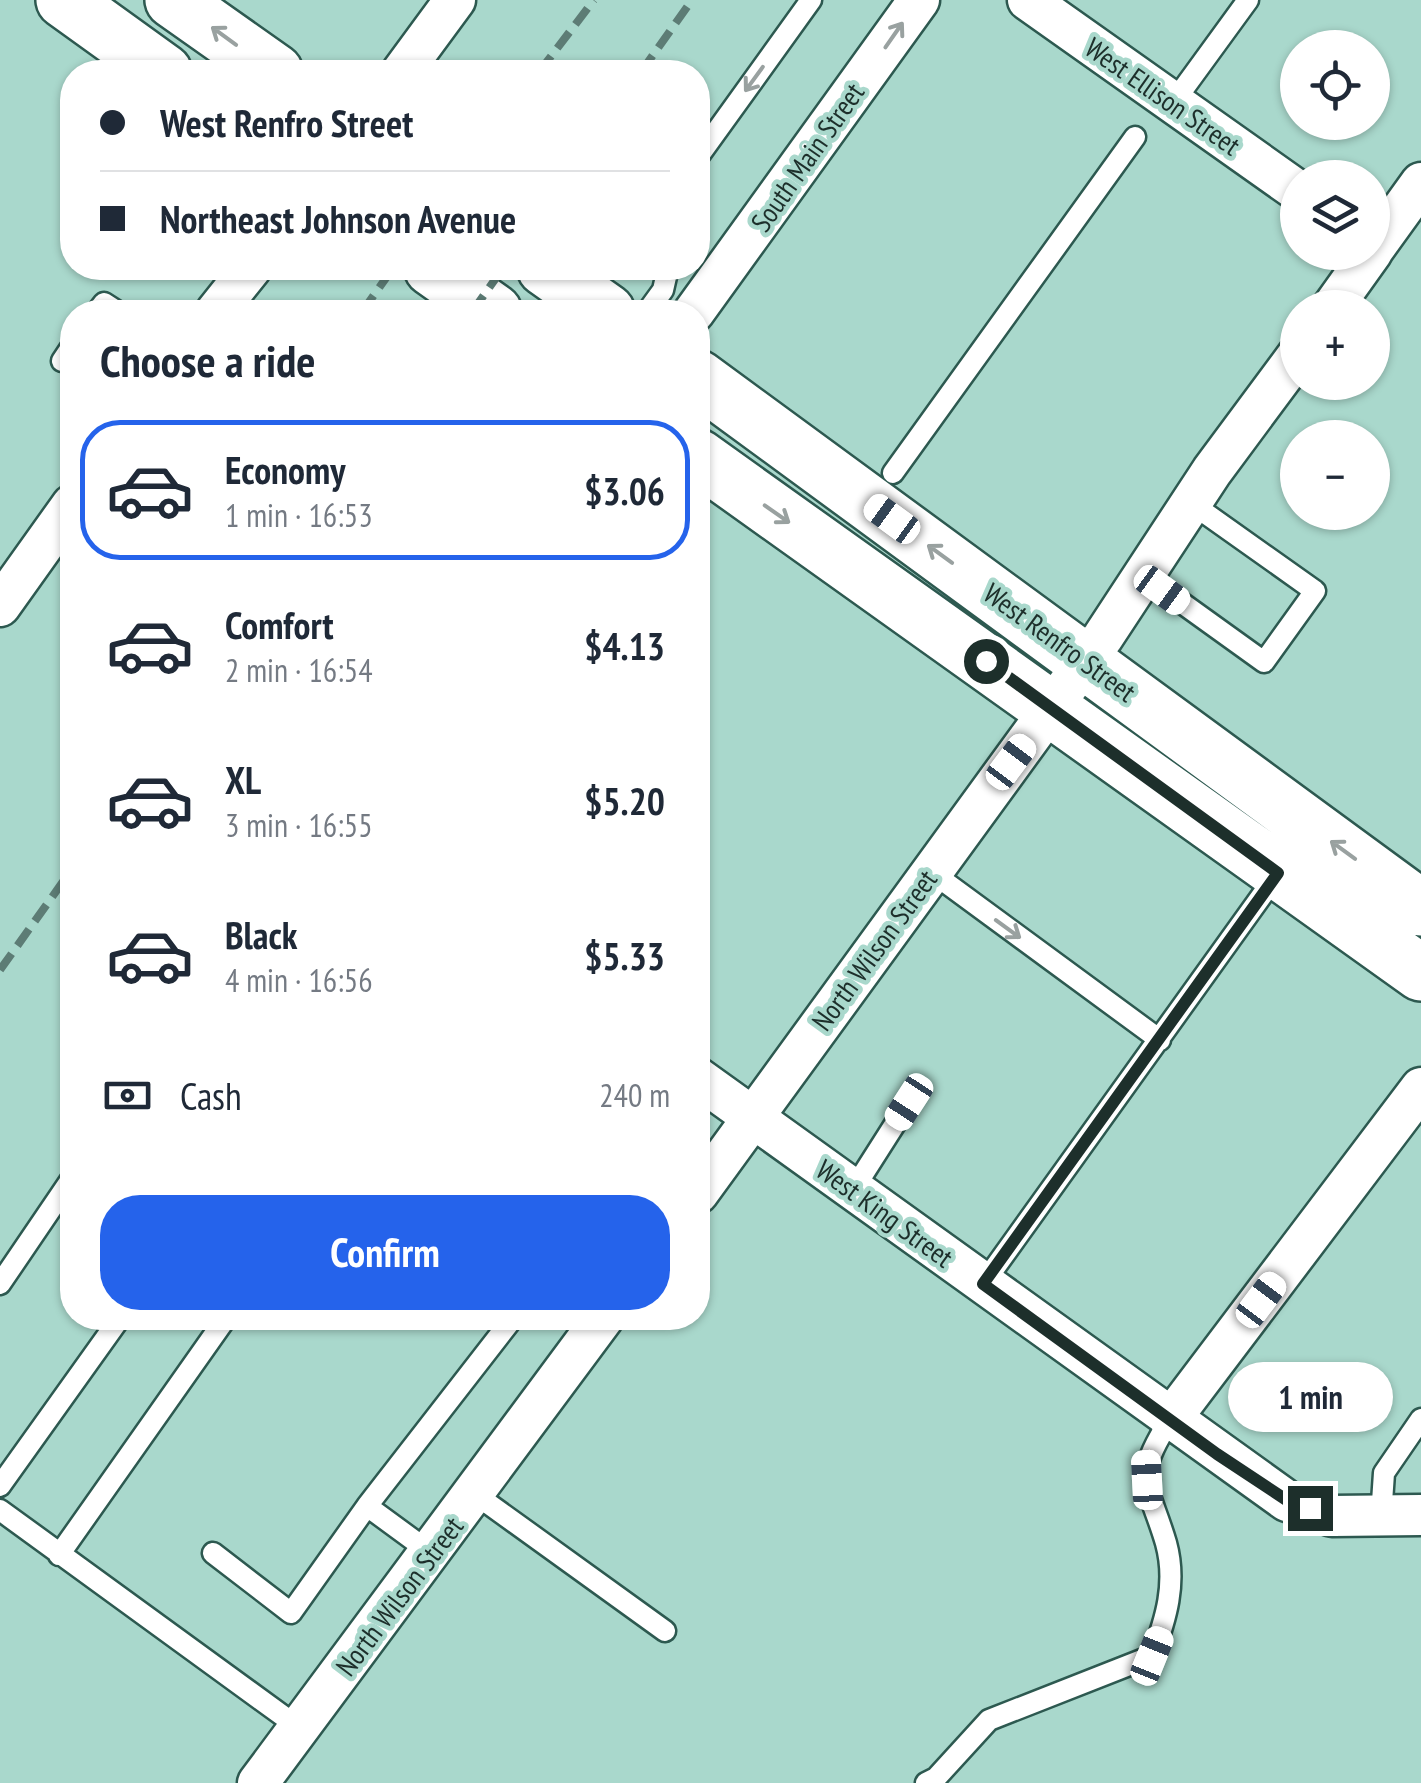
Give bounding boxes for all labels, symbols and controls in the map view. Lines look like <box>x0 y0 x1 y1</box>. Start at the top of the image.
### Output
one-way arrow <box>884 21 905 49</box>
one-way arrow <box>211 26 238 47</box>
street label: West Ellison Street <box>1078 29 1248 163</box>
map controls <box>1280 30 1390 530</box>
button: locate <box>1280 30 1390 140</box>
one-way arrow <box>744 64 765 92</box>
street label: South Main Street <box>742 75 872 239</box>
text: West Renfro Street <box>160 98 413 147</box>
button: layers <box>1280 160 1390 270</box>
text: Northeast Johnson Avenue <box>160 194 516 243</box>
button: + <box>1280 290 1390 400</box>
text: Choose a ride <box>100 331 315 389</box>
button: − <box>1280 420 1390 530</box>
icon: car <box>105 445 195 535</box>
text: Economy <box>225 445 345 494</box>
text: $3.06 <box>584 466 665 515</box>
car <box>859 489 925 549</box>
text: 1 min · 16:53 <box>225 494 373 536</box>
one-way arrow <box>763 503 790 524</box>
one-way arrow <box>927 544 954 565</box>
car <box>1129 560 1195 620</box>
street label: West Renfro Street <box>976 574 1144 710</box>
icon: car <box>105 600 195 690</box>
text: Comfort <box>225 600 334 649</box>
text: $4.13 <box>584 621 665 670</box>
route start <box>964 639 1009 684</box>
text: 2 min · 16:54 <box>225 649 373 691</box>
car <box>981 729 1041 795</box>
icon: car <box>105 755 195 845</box>
text: XL <box>225 755 261 804</box>
text: $5.20 <box>584 776 665 825</box>
text: 3 min · 16:55 <box>225 804 373 846</box>
one-way arrow <box>1329 840 1357 861</box>
street label: North Wilson Street <box>803 862 945 1038</box>
icon: car <box>105 910 195 1000</box>
text: Black <box>225 910 298 959</box>
one-way arrow <box>994 918 1022 939</box>
text: $5.33 <box>584 931 665 980</box>
text: 4 min · 16:56 <box>225 959 373 1001</box>
icon: cash <box>100 1068 155 1123</box>
car <box>880 1069 938 1135</box>
text: Cash <box>180 1071 242 1120</box>
text: 240 m <box>599 1074 670 1116</box>
street label: West King Street <box>809 1151 961 1275</box>
button: Confirm <box>100 1195 670 1310</box>
car <box>1231 1267 1291 1333</box>
callout: 1 min <box>1228 1363 1392 1433</box>
text: 1 min <box>1278 1376 1343 1418</box>
car <box>1130 1449 1164 1511</box>
route end <box>1288 1486 1333 1531</box>
street label: North Wilson Street <box>327 1509 471 1683</box>
car <box>1127 1623 1177 1689</box>

